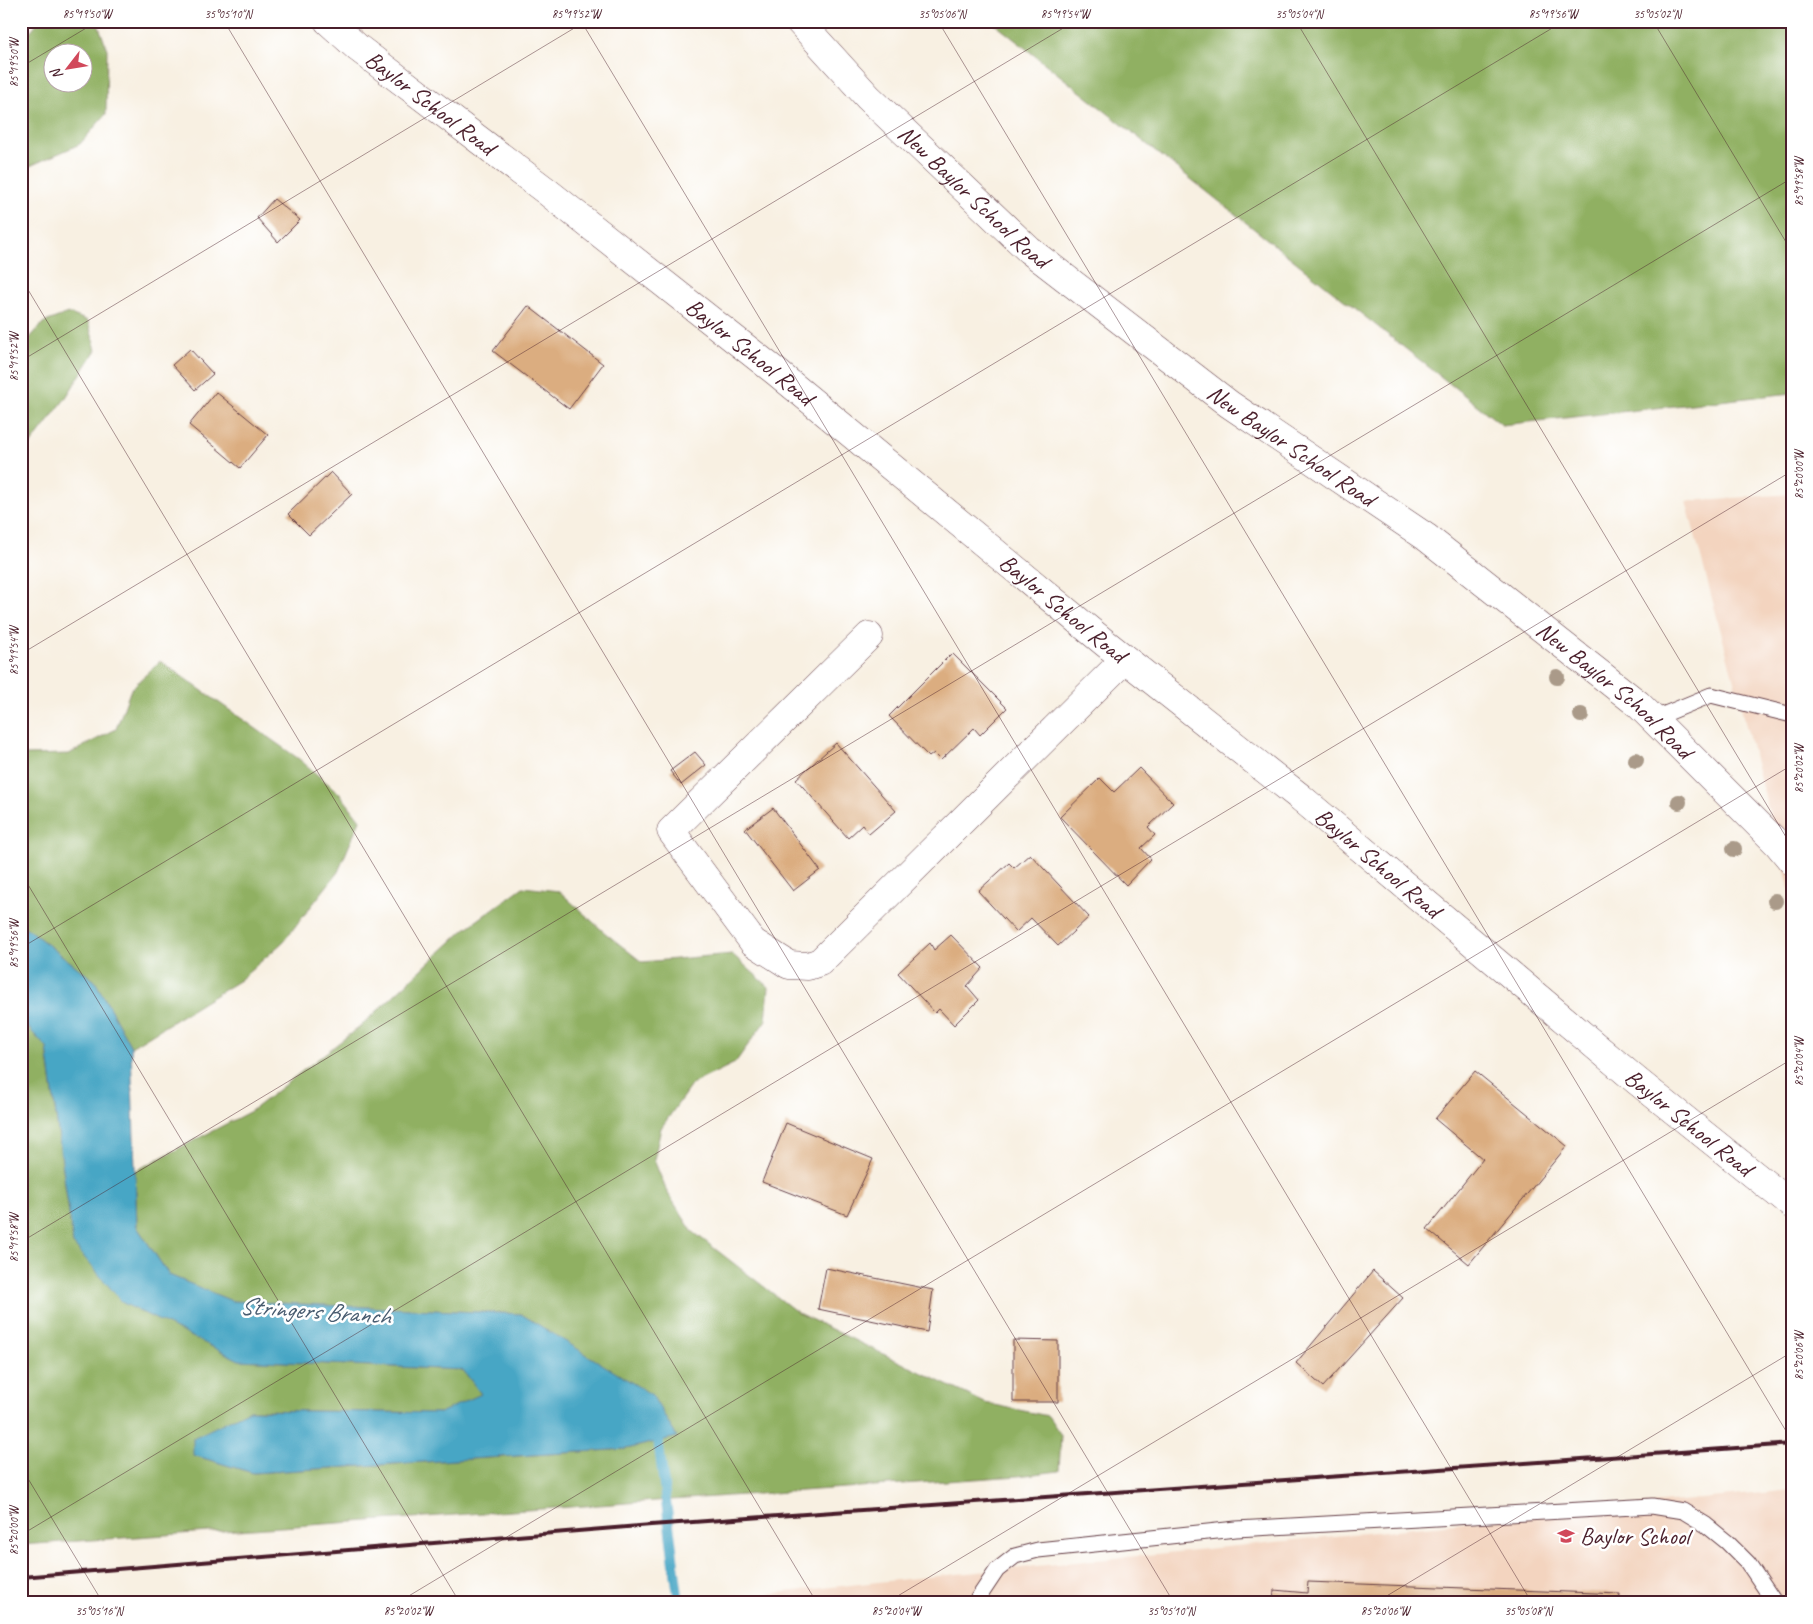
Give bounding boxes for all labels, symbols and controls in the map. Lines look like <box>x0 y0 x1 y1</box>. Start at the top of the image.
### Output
text: 85°19'50"W <box>63 6 114 22</box>
text: 35°05'10"N <box>204 6 253 22</box>
text: 85°19'52"W <box>552 6 603 22</box>
text: 35°05'06"N <box>918 6 967 22</box>
text: 85°19'54"W <box>1041 6 1092 22</box>
text: 35°05'04"N <box>1275 6 1324 22</box>
text: 85°19'56"W <box>1529 6 1580 22</box>
text: 35°05'02"N <box>1633 6 1682 22</box>
text: 85°19'50"W <box>6 36 22 87</box>
north arrow <box>42 42 92 92</box>
street label: Baylor School Road <box>359 44 504 164</box>
text: N <box>47 64 67 83</box>
street label: New Baylor School Road <box>892 118 1058 277</box>
text: 85°19'58"W <box>1791 155 1807 206</box>
street label: Baylor School Road <box>680 291 823 414</box>
text: 85°19'52"W <box>6 330 22 381</box>
street label: New Baylor School Road <box>1201 378 1384 515</box>
text: 85°20'00"W <box>1791 448 1807 499</box>
street label: Baylor School Road <box>993 547 1135 671</box>
street label: New Baylor School Road <box>1530 615 1702 768</box>
text: 85°19'54"W <box>6 624 22 675</box>
text: 85°20'02"W <box>1791 742 1807 793</box>
street label: Baylor School Road <box>1309 801 1450 927</box>
text: 85°19'56"W <box>6 917 22 968</box>
text: 85°20'04"W <box>1791 1035 1807 1086</box>
street label: Baylor School Road <box>1619 1062 1762 1185</box>
text: 85°19'58"W <box>6 1211 22 1262</box>
water label: Stringers Branch <box>239 1290 394 1332</box>
text: 85°20'06"W <box>1791 1329 1807 1380</box>
text: 85°20'00"W <box>6 1504 22 1555</box>
place label: Baylor School <box>1580 1521 1693 1551</box>
school or university icon: Baylor School <box>1556 1526 1576 1546</box>
text: 35°05'16"N <box>75 1603 124 1619</box>
text: 85°20'02"W <box>384 1603 435 1619</box>
text: 85°20'04"W <box>872 1603 923 1619</box>
text: 35°05'10"N <box>1147 1603 1196 1619</box>
text: 85°20'06"W <box>1361 1603 1412 1619</box>
text: 35°05'08"N <box>1504 1603 1553 1619</box>

